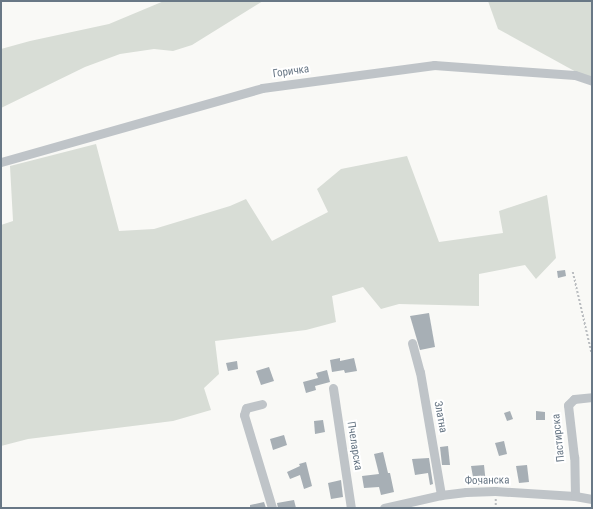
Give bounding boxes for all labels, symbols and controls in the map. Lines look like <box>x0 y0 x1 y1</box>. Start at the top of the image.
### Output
street label: Горичка <box>272 63 310 81</box>
street label: Златна <box>431 400 449 434</box>
street label: Пастирска <box>550 413 568 463</box>
street label: Пчеларска <box>344 421 364 471</box>
street label: Фочанска <box>465 474 509 488</box>

